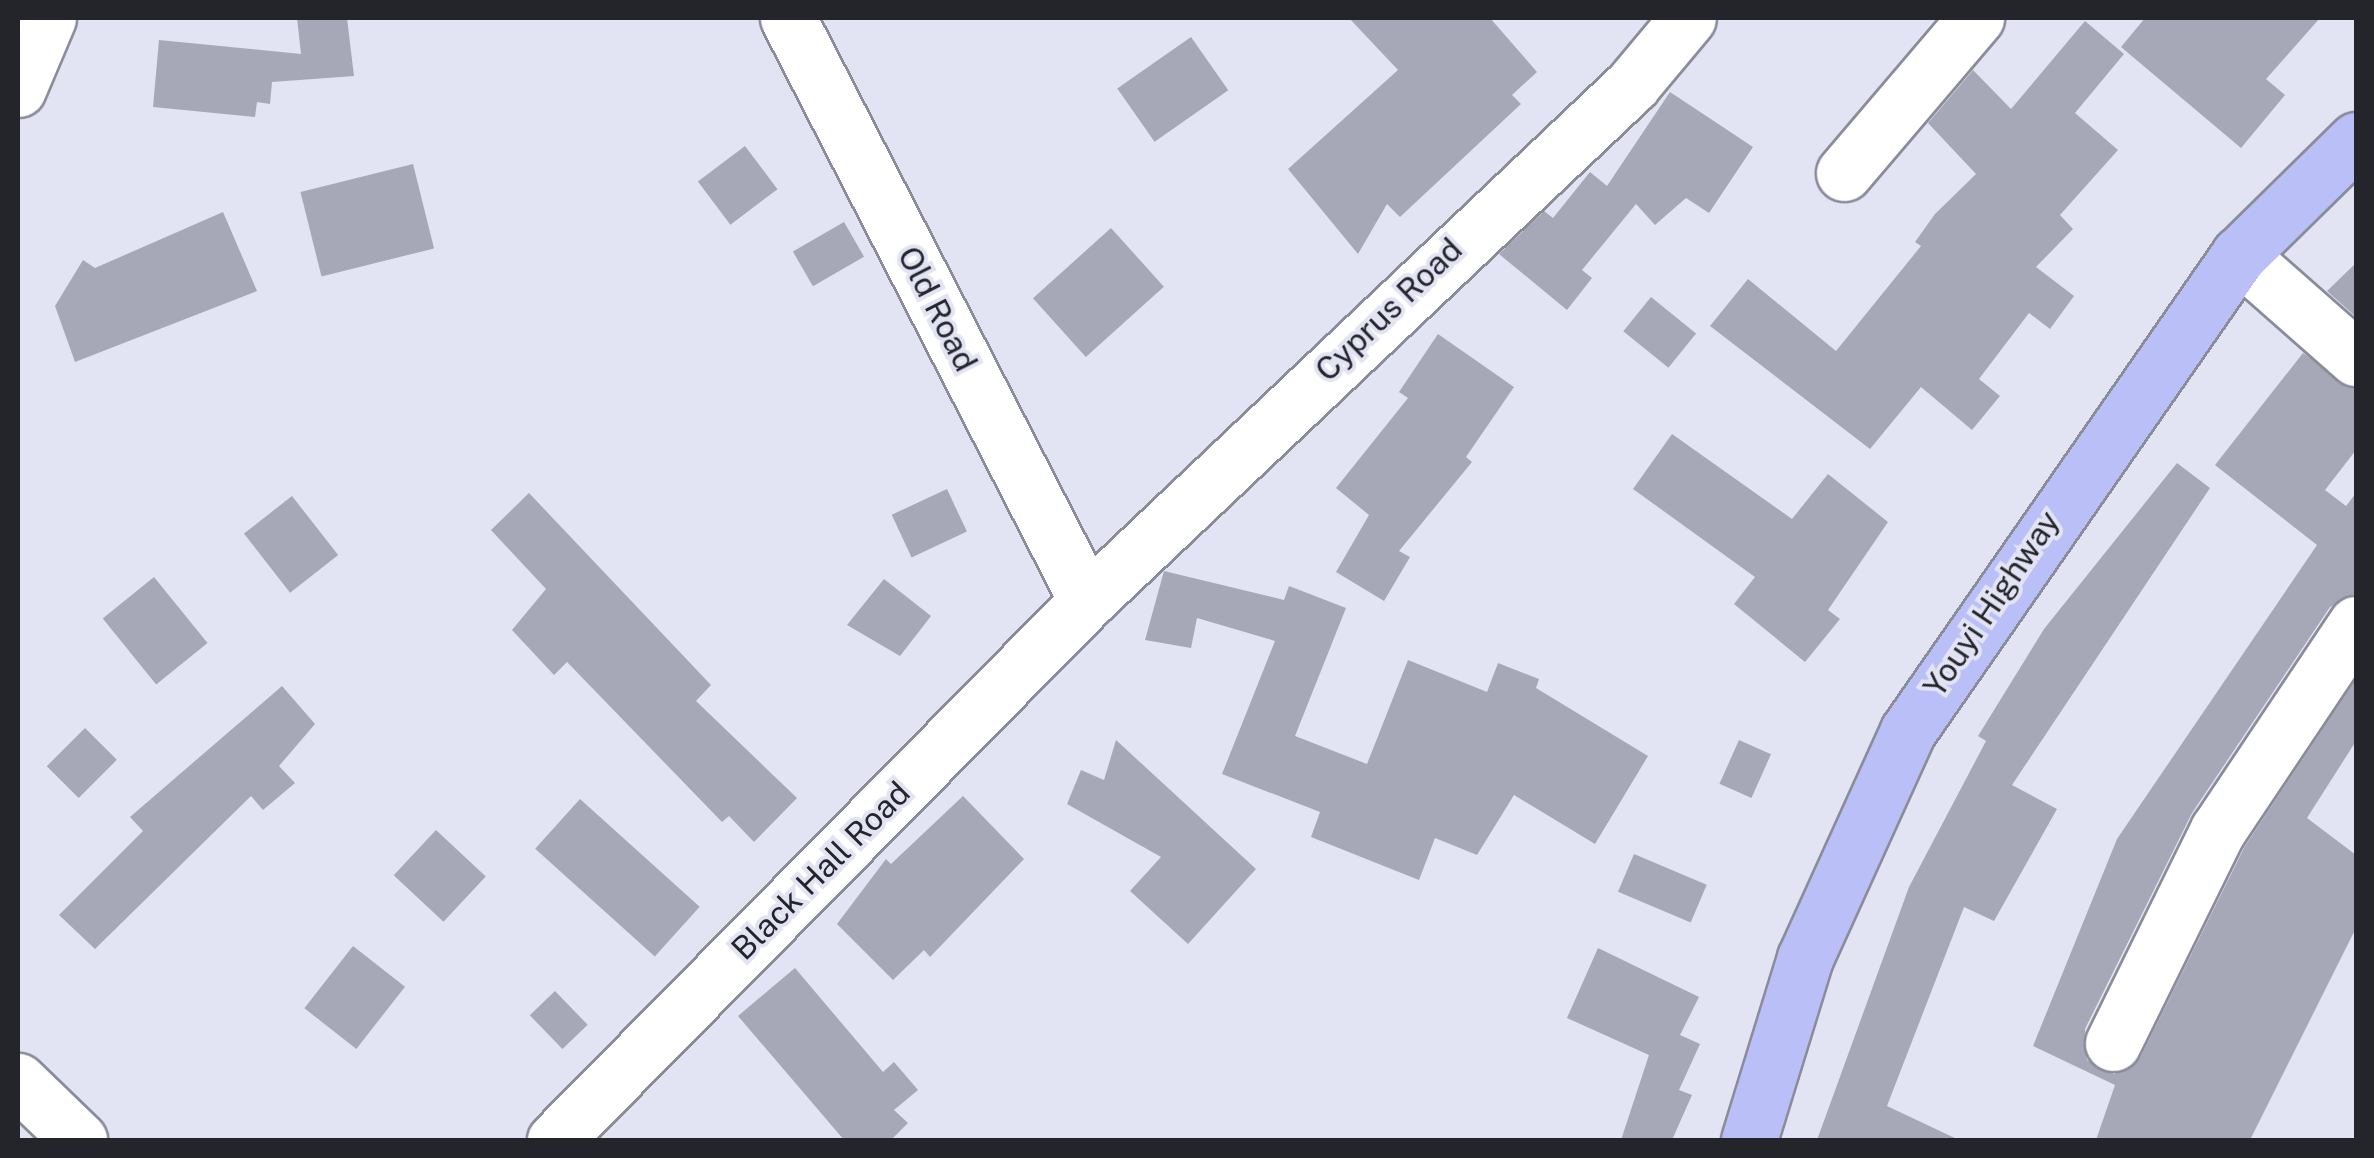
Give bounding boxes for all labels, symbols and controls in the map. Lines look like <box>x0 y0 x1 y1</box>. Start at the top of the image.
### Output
street label: Cyprus Road <box>1308 231 1470 389</box>
street label: Old Road <box>889 240 985 378</box>
street label: Youyi Highway <box>1916 504 2068 704</box>
street label: Black Hall Road <box>724 774 918 968</box>

